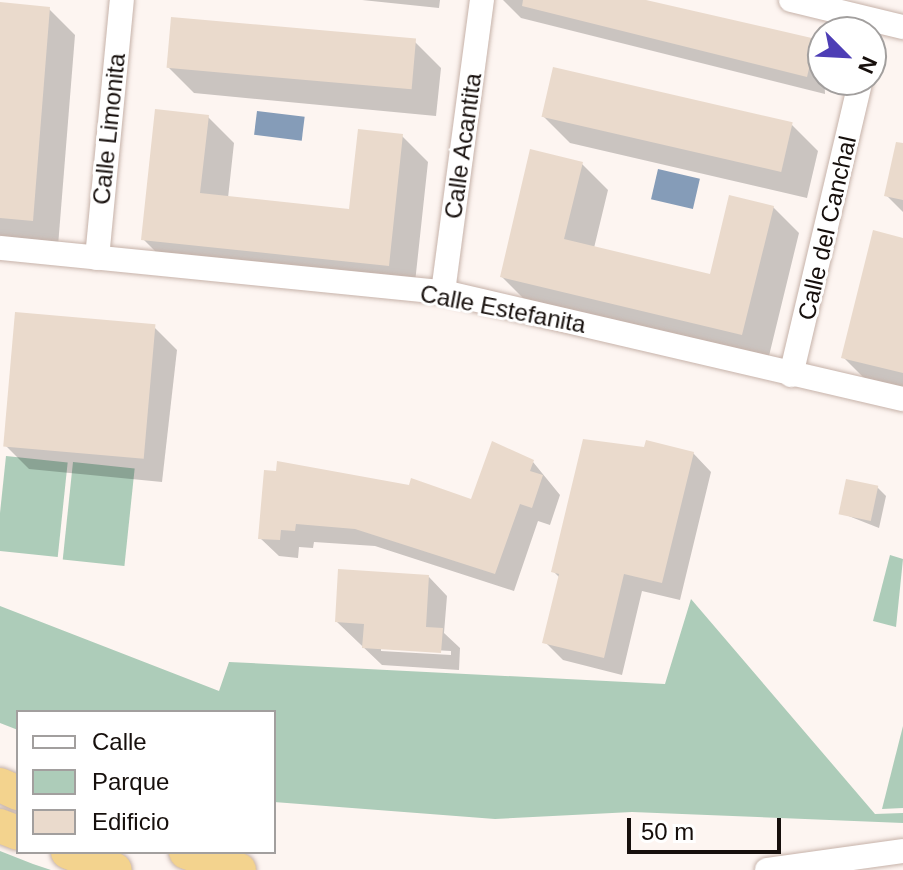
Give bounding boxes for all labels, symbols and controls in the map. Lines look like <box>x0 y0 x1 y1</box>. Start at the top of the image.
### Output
north arrow <box>807 16 887 96</box>
street label: Calle Limonita <box>87 52 131 206</box>
text: N <box>853 53 882 77</box>
street label: Calle Acantita <box>438 71 488 221</box>
street label: Calle del Canchal <box>792 133 862 323</box>
street label: Calle Estefanita <box>418 279 588 339</box>
legend <box>16 710 276 854</box>
text: Calle <box>92 728 147 755</box>
text: Parque <box>92 768 169 795</box>
scale bar <box>631 802 785 852</box>
text: Edificio <box>92 808 169 835</box>
text: 50 m <box>641 818 694 845</box>

